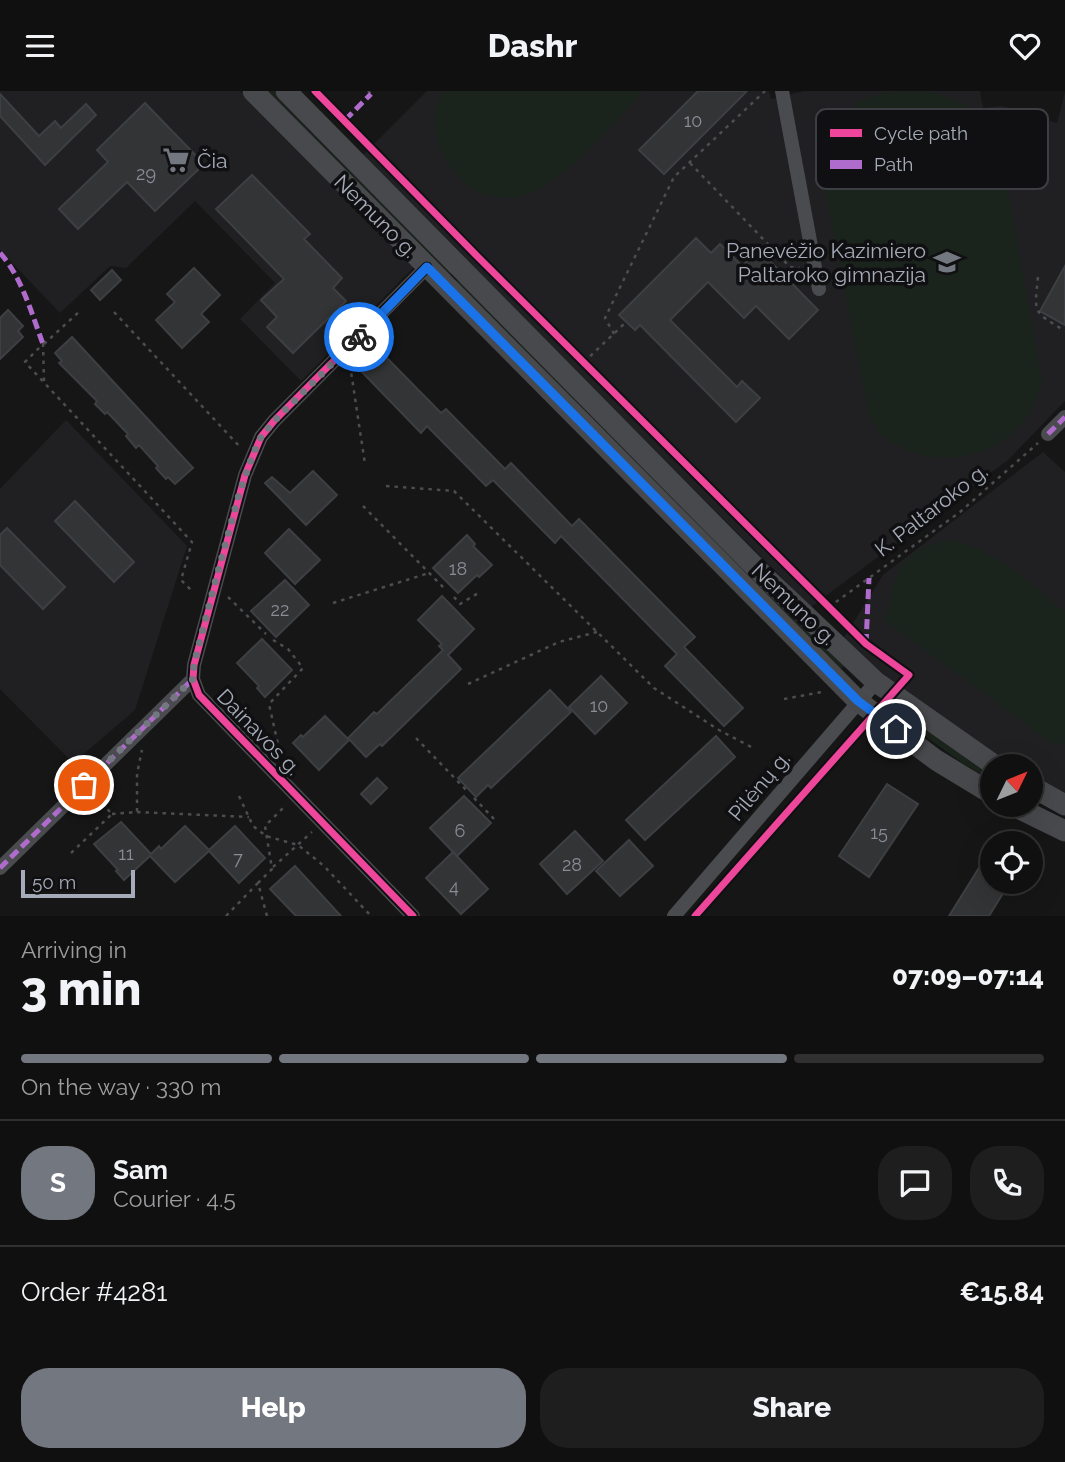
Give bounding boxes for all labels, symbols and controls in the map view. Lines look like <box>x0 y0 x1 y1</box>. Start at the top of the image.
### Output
icon: menu <box>21 27 59 65</box>
text: Dashr <box>488 27 577 64</box>
icon: heart <box>1006 27 1044 65</box>
legend <box>816 109 1048 189</box>
house number: 10 <box>684 110 702 131</box>
text: Cycle path <box>874 122 968 144</box>
supermarket icon: Čia <box>161 145 191 175</box>
place label: Čia <box>197 148 227 173</box>
text: Path <box>874 153 913 175</box>
house number: 29 <box>136 163 156 184</box>
street label: Nemuno g. <box>329 169 423 263</box>
place label: Panevėžio Kazimiero Paltaroko gimnazija <box>726 238 926 287</box>
school or university icon: Panevėžio Kazimiero Paltaroko gimnazija <box>932 247 962 277</box>
courier <box>324 302 394 372</box>
icon: bike <box>340 318 378 356</box>
street label: K. Paltaroko g. <box>870 458 992 562</box>
house number: 18 <box>449 558 467 579</box>
street label: Nemuno g. <box>747 558 841 650</box>
house number: 22 <box>271 599 289 620</box>
street label: Dainavos g. <box>212 684 306 780</box>
house number: 10 <box>590 695 608 716</box>
pin <box>866 699 926 759</box>
icon: home <box>877 710 915 748</box>
street label: Pilėnų g. <box>723 746 795 826</box>
north arrow <box>980 754 1043 817</box>
map controls <box>980 754 1043 894</box>
pin <box>54 755 114 815</box>
icon: bag <box>65 766 103 804</box>
house number: 6 <box>455 820 466 841</box>
house number: 15 <box>870 822 888 843</box>
button: locate <box>980 831 1043 894</box>
house number: 11 <box>118 843 134 864</box>
house number: 7 <box>233 848 243 869</box>
house number: 28 <box>562 854 582 875</box>
scale bar <box>21 867 135 899</box>
text: 50 m <box>32 871 76 893</box>
house number: 4 <box>449 876 459 897</box>
text: Arriving in <box>21 936 127 963</box>
text: 07:09–07:14 <box>892 961 1044 991</box>
text: 3 min <box>21 962 141 1016</box>
text: On the way · 330 m <box>21 1073 221 1100</box>
button: chat <box>878 1146 952 1220</box>
button: phone <box>970 1146 1044 1220</box>
text: Sam <box>113 1155 168 1185</box>
text: S <box>50 1168 66 1198</box>
text: Courier · 4.5 <box>113 1185 236 1212</box>
text: Order #4281 <box>21 1277 167 1307</box>
text: €15.84 <box>960 1277 1044 1307</box>
button: Help <box>21 1368 526 1448</box>
button: Share <box>540 1368 1044 1448</box>

